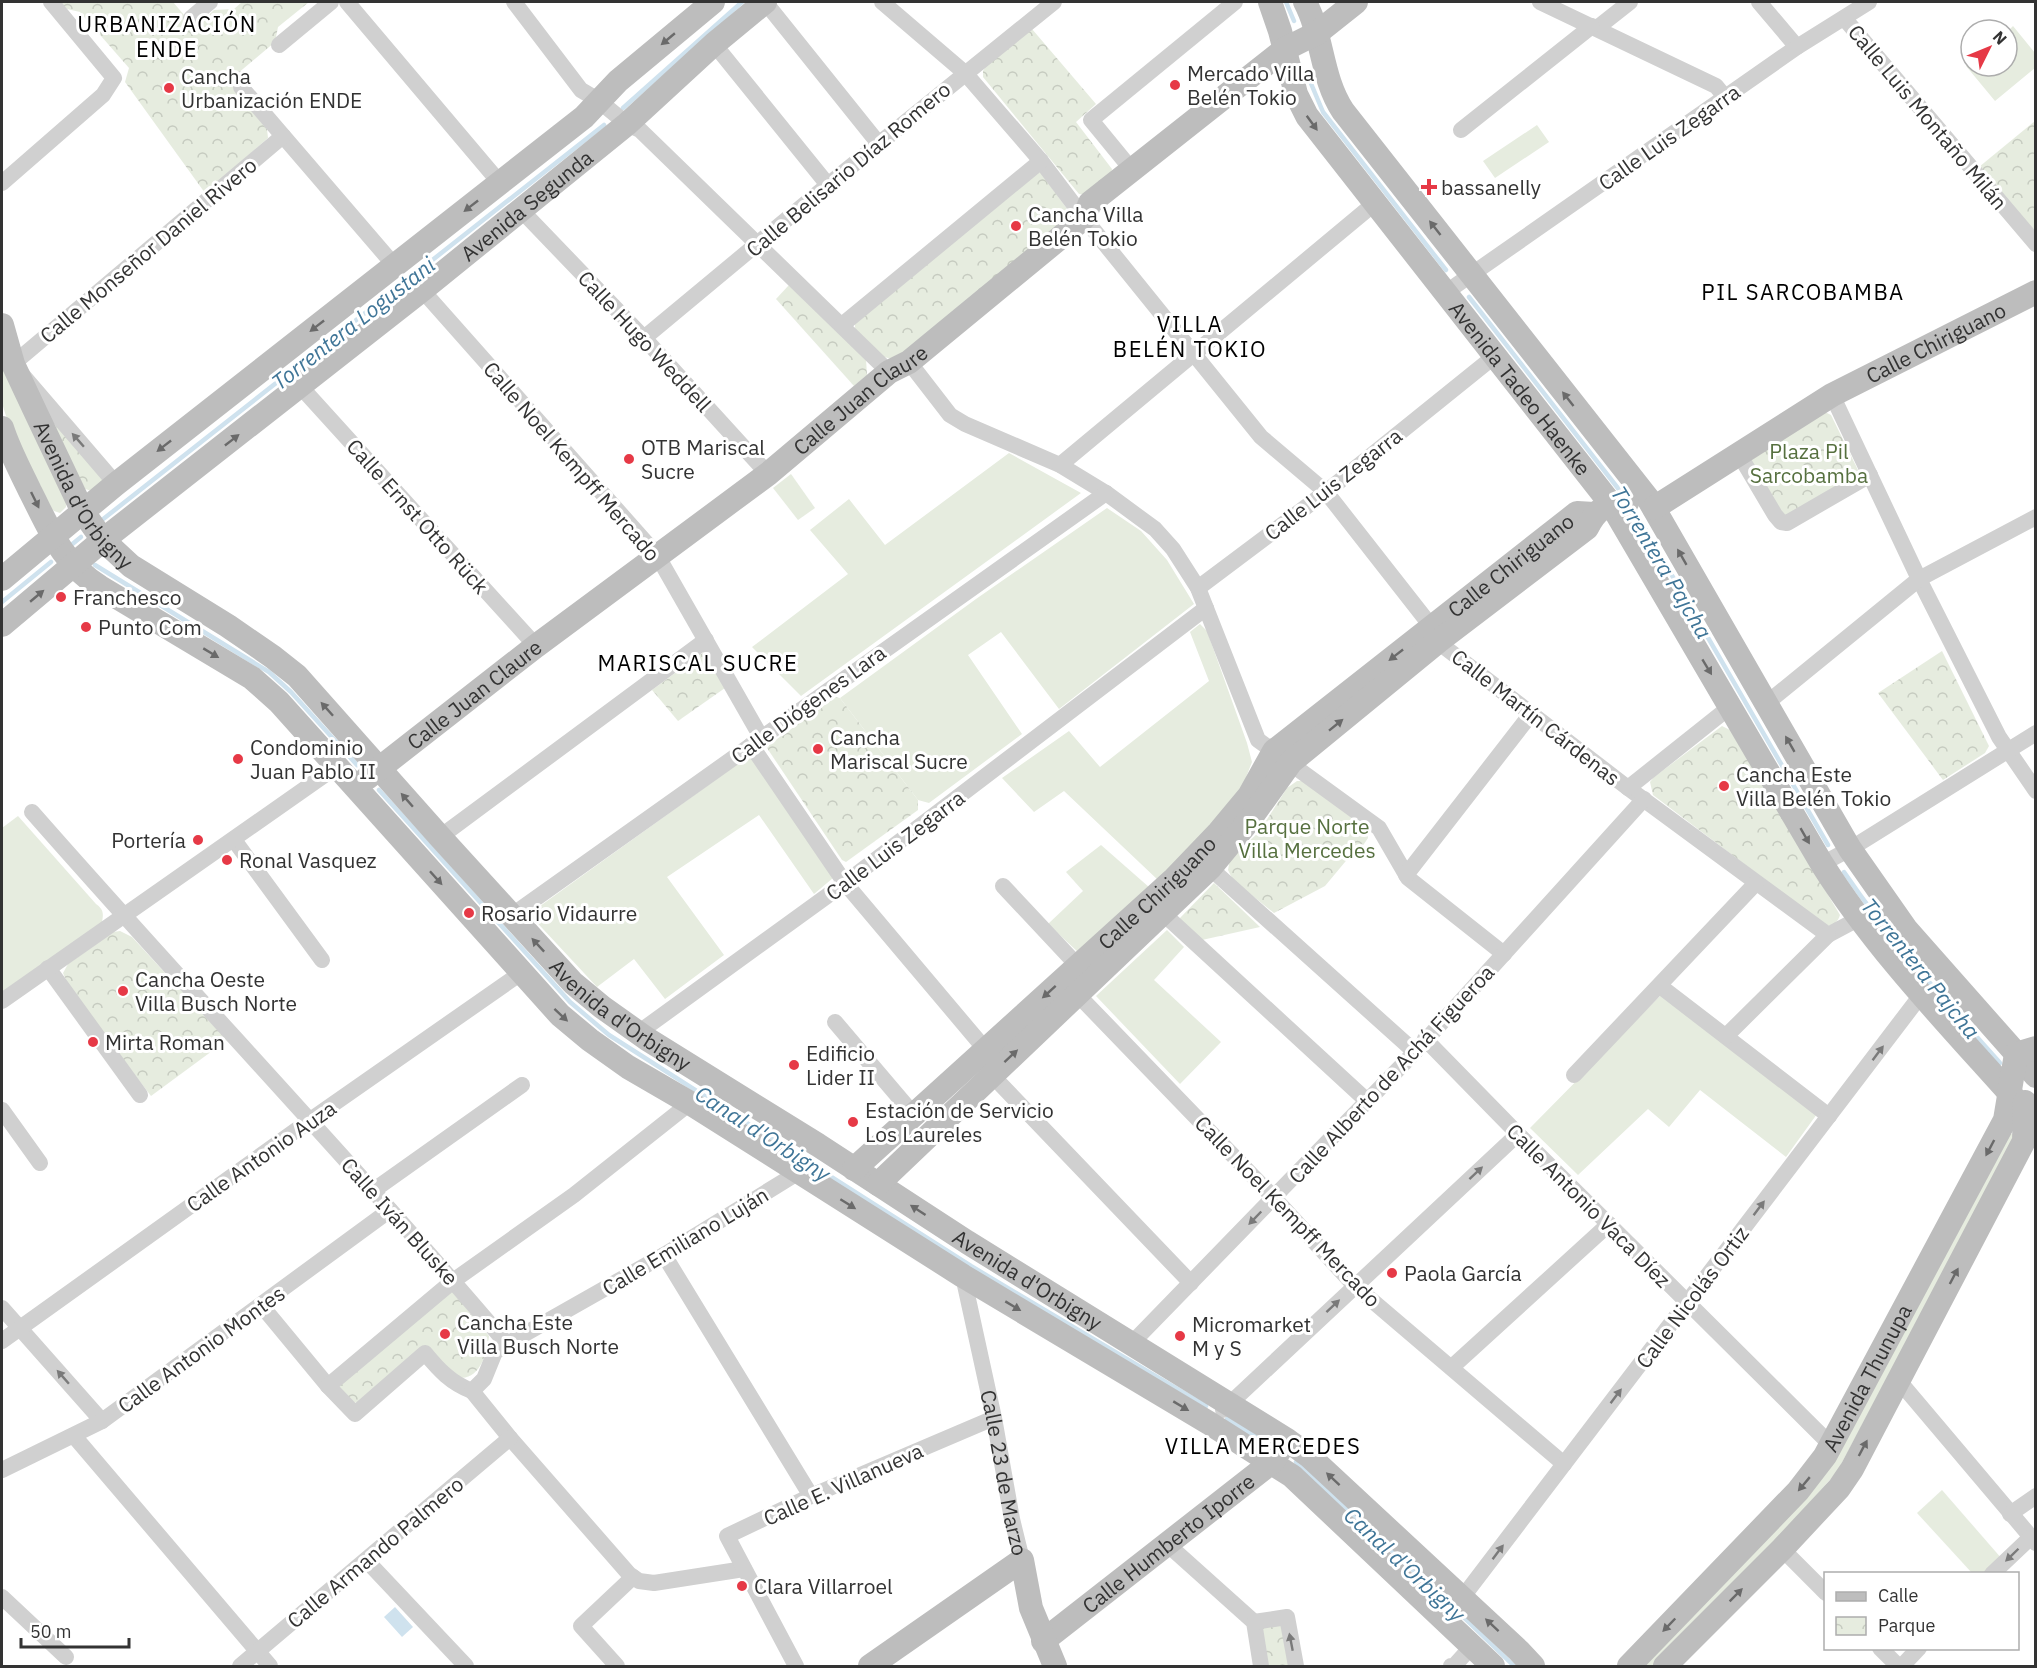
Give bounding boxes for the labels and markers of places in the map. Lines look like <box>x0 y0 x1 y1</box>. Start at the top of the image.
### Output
place label: Mercado Villa Belén Tokio <box>1187 59 1314 111</box>
place label: Cancha Urbanización ENDE <box>181 62 362 114</box>
marker: Mercado Villa Belén Tokio <box>1168 78 1182 92</box>
marker: Cancha Urbanización ENDE <box>162 81 176 95</box>
place label: bassanelly <box>1441 173 1542 201</box>
marker: bassanelly <box>1422 180 1436 194</box>
place label: Cancha Villa Belén Tokio <box>1028 200 1143 252</box>
marker: Cancha Villa Belén Tokio <box>1009 219 1023 233</box>
place label: OTB Mariscal Sucre <box>641 433 765 485</box>
marker: OTB Mariscal Sucre <box>622 452 636 466</box>
place label: Franchesco <box>73 583 182 611</box>
marker: Franchesco <box>54 590 68 604</box>
place label: Punto Com <box>98 613 202 641</box>
marker: Punto Com <box>79 620 93 634</box>
place label: Cancha Mariscal Sucre <box>830 723 968 775</box>
place label: Condominio Juan Pablo II <box>250 733 376 785</box>
marker: Cancha Mariscal Sucre <box>811 742 825 756</box>
marker: Condominio Juan Pablo II <box>231 752 245 766</box>
place label: Cancha Este Villa Belén Tokio <box>1736 760 1891 812</box>
marker: Cancha Este Villa Belén Tokio <box>1717 779 1731 793</box>
place label: Portería <box>111 826 186 854</box>
marker: Portería <box>191 833 205 847</box>
place label: Ronal Vasquez <box>239 846 377 874</box>
marker: Ronal Vasquez <box>220 853 234 867</box>
place label: Rosario Vidaurre <box>481 899 637 927</box>
marker: Rosario Vidaurre <box>462 906 476 920</box>
place label: Cancha Oeste Villa Busch Norte <box>135 965 297 1017</box>
marker: Cancha Oeste Villa Busch Norte <box>116 984 130 998</box>
place label: Mirta Roman <box>105 1028 225 1056</box>
marker: Mirta Roman <box>86 1035 100 1049</box>
place label: Edificio Lider II <box>806 1039 875 1091</box>
marker: Edificio Lider II <box>787 1058 801 1072</box>
place label: Estación de Servicio Los Laureles <box>865 1096 1054 1148</box>
marker: Estación de Servicio Los Laureles <box>846 1115 860 1129</box>
place label: Paola García <box>1404 1259 1522 1287</box>
marker: Paola García <box>1385 1266 1399 1280</box>
place label: Cancha Este Villa Busch Norte <box>457 1308 619 1360</box>
place label: Micromarket M y S <box>1192 1310 1311 1362</box>
marker: Cancha Este Villa Busch Norte <box>438 1327 452 1341</box>
marker: Micromarket M y S <box>1173 1329 1187 1343</box>
place label: Clara Villarroel <box>754 1572 893 1600</box>
marker: Clara Villarroel <box>735 1579 749 1593</box>

